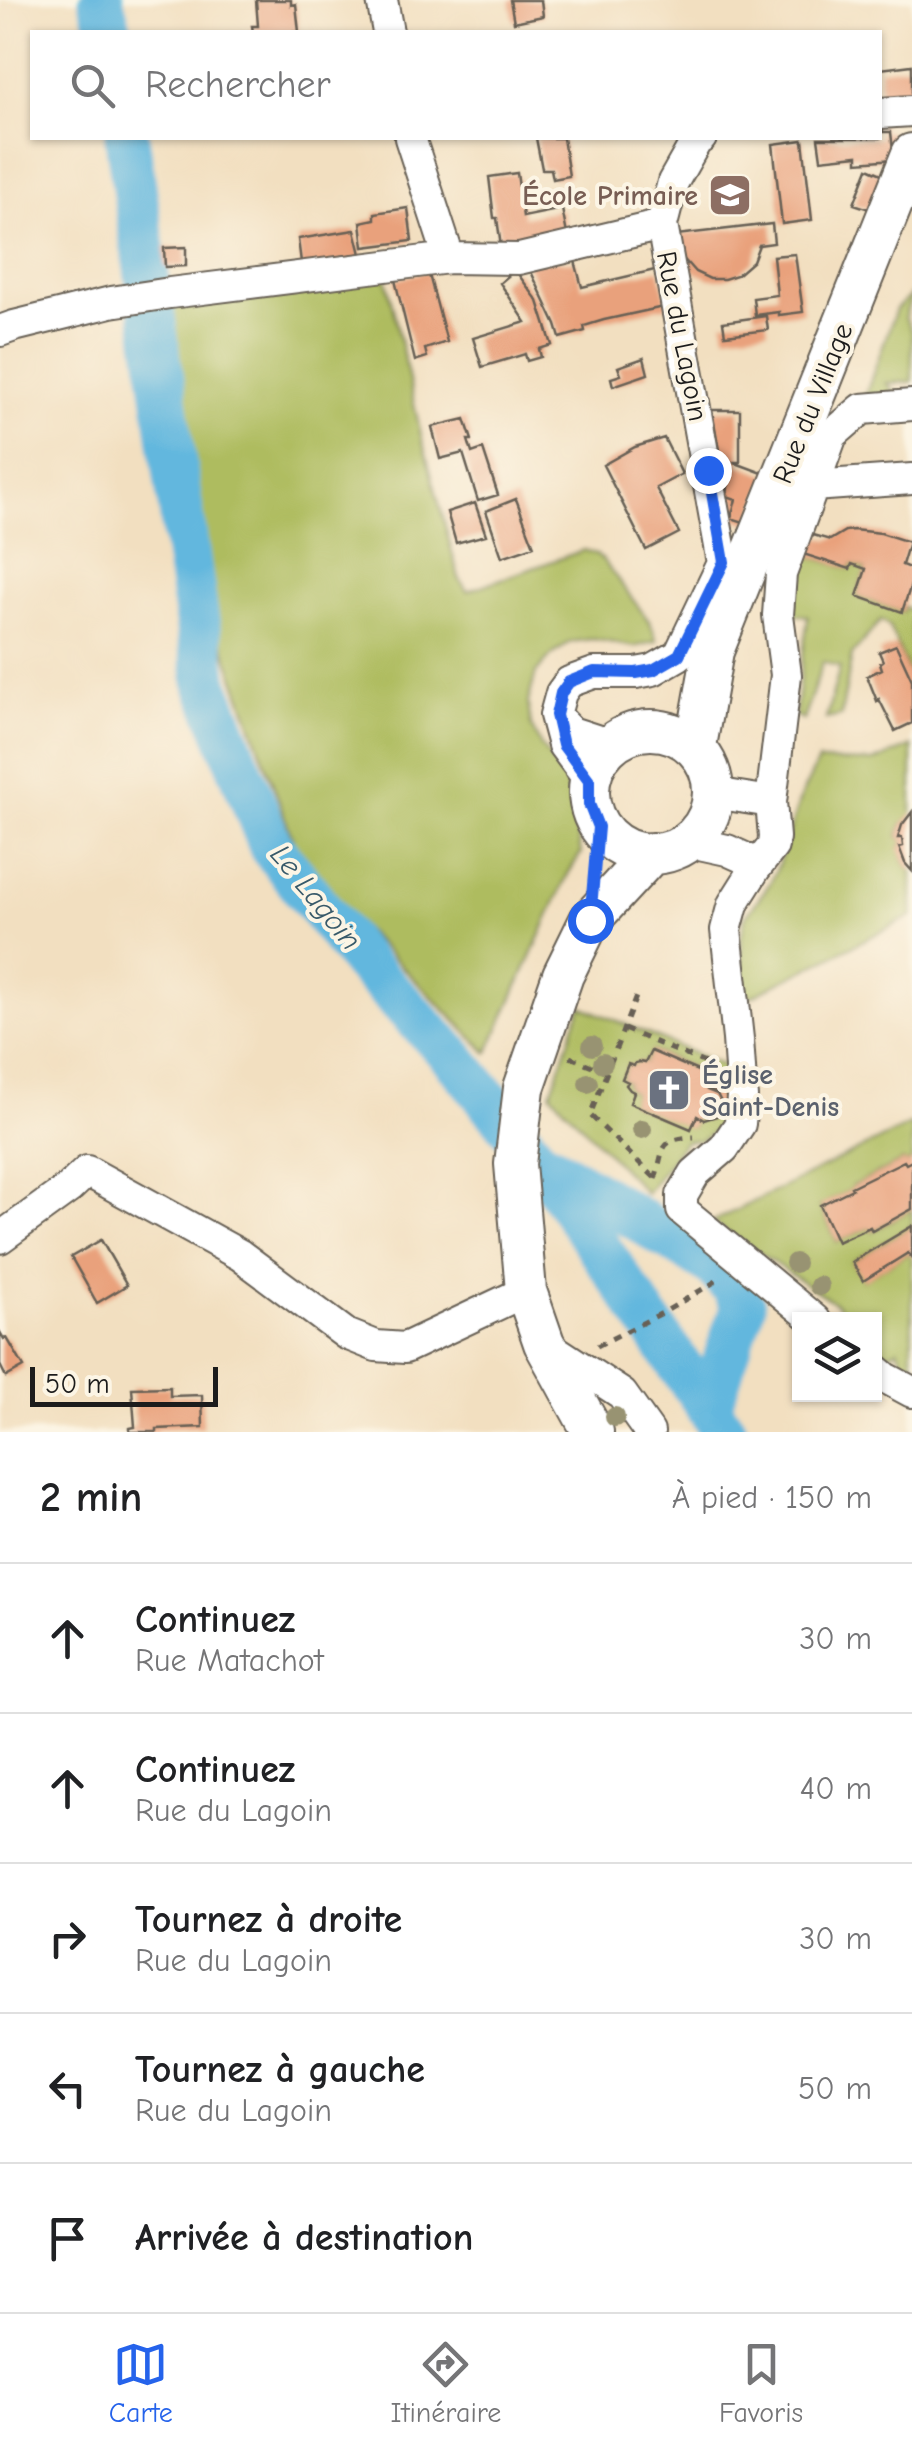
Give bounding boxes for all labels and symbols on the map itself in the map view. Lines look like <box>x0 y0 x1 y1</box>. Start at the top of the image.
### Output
school or university icon: École Primaire <box>707 172 753 218</box>
place label: École Primaire <box>522 179 698 212</box>
street label: Rue du Lagoin <box>650 249 714 424</box>
street label: Rue du Village <box>766 319 860 488</box>
route end <box>686 448 732 494</box>
water label: Le Lagoin <box>263 838 369 957</box>
route start <box>568 898 614 944</box>
place label: Église Saint-Denis <box>702 1058 839 1123</box>
church icon: Église Saint-Denis <box>646 1067 692 1113</box>
scale bar <box>30 1362 218 1406</box>

